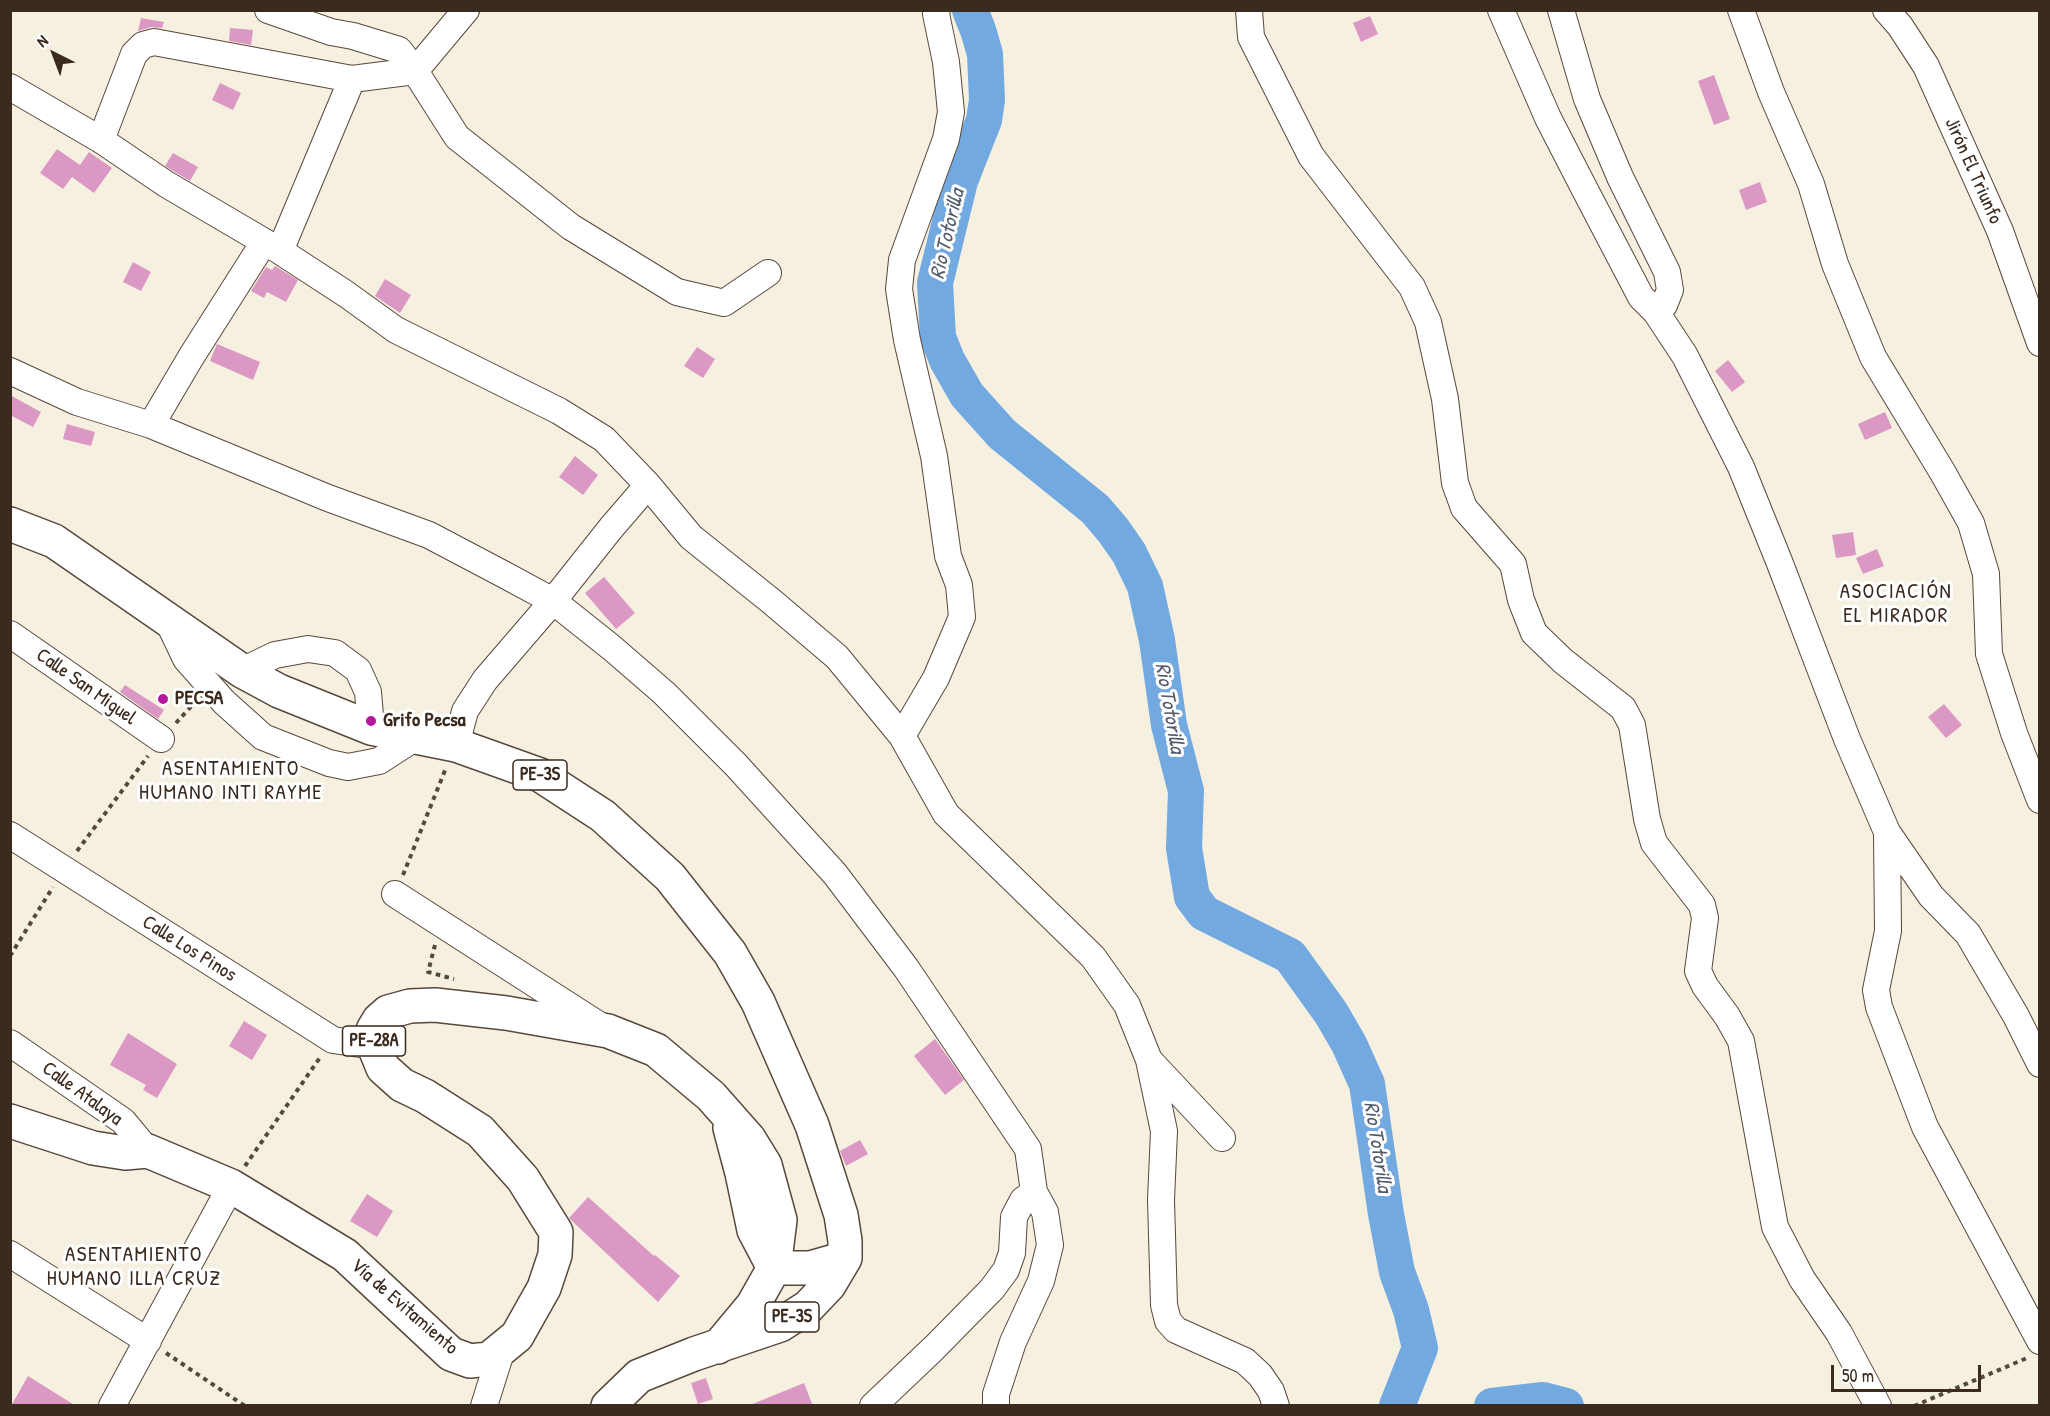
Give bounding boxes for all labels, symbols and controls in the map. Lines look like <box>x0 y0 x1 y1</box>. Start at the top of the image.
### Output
north arrow <box>24 24 84 84</box>
text: N <box>31 30 52 52</box>
street label: Jirón El Triunfo <box>1939 114 2007 228</box>
water label: Rio Totorilla <box>925 187 971 281</box>
district label: ASOCIACIÓN EL MIRADOR <box>1840 579 1952 629</box>
street label: Calle San Miguel <box>31 644 141 730</box>
water label: Rio Totorilla <box>1149 661 1189 755</box>
place label: PECSA <box>175 687 223 711</box>
marker: PECSA <box>156 692 170 706</box>
place label: Grifo Pecsa <box>383 709 465 733</box>
marker: Grifo Pecsa <box>364 714 378 728</box>
district label: ASENTAMIENTO HUMANO INTI RAYME <box>139 756 323 806</box>
road number: PE-3S <box>513 760 567 790</box>
street label: Calle Los Pinos <box>137 911 241 987</box>
road number: PE-28A <box>342 1026 406 1056</box>
street label: Calle Atalaya <box>37 1057 127 1131</box>
water label: Rio Totorilla <box>1357 1100 1397 1194</box>
district label: ASENTAMIENTO HUMANO ILLA CRUZ <box>47 1242 221 1292</box>
street label: Vía de Evitamiento <box>345 1254 463 1360</box>
road number: PE-3S <box>765 1302 819 1332</box>
scale bar <box>1834 1353 1984 1391</box>
text: 50 m <box>1842 1363 1874 1388</box>

